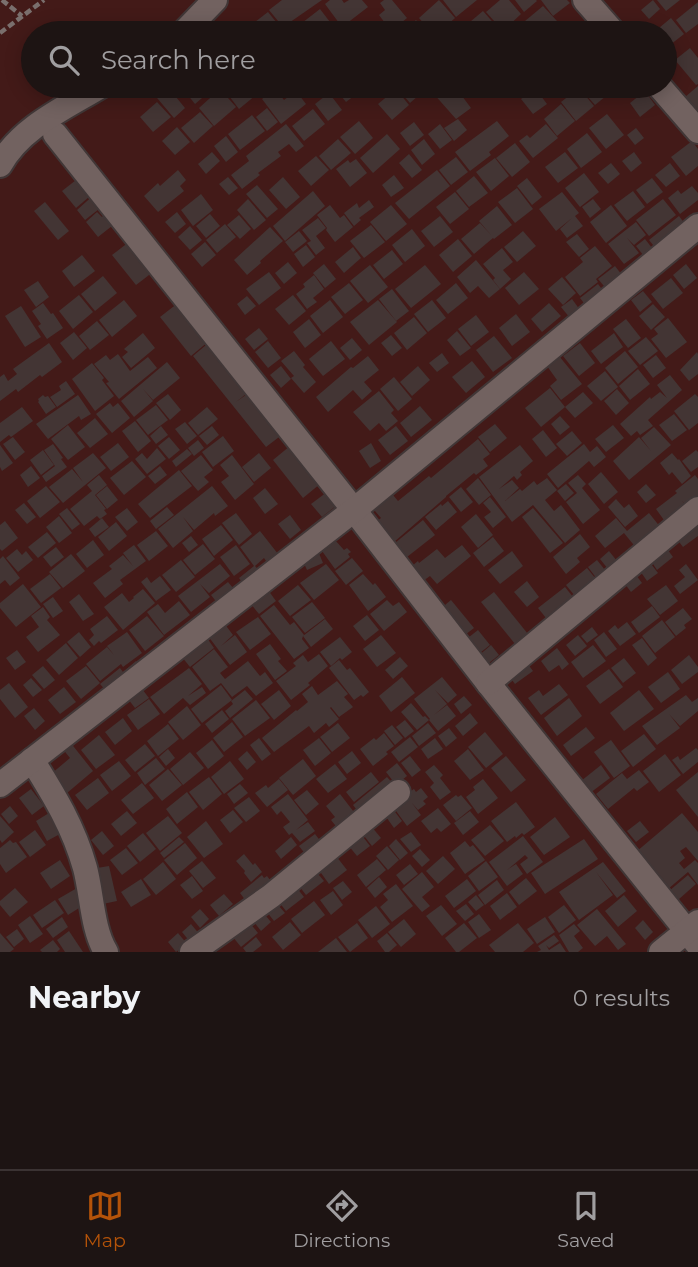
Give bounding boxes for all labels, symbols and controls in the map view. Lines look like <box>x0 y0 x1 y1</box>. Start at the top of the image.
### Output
search box <box>21 21 677 98</box>
icon: search <box>45 41 83 79</box>
text: Search here <box>101 44 256 76</box>
text: Nearby <box>28 979 140 1016</box>
text: 0 results <box>573 984 670 1012</box>
tab: Map <box>84 1187 126 1252</box>
tab: Directions <box>293 1187 390 1252</box>
tab: Saved <box>557 1187 614 1252</box>

